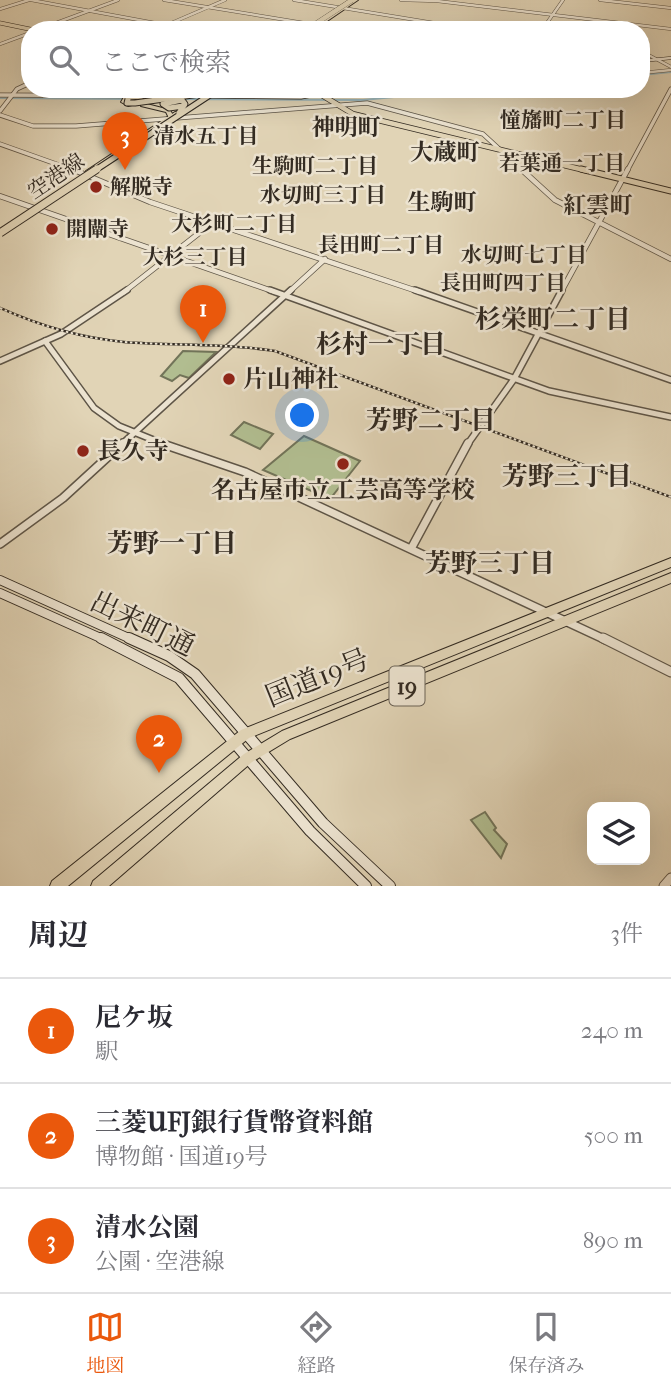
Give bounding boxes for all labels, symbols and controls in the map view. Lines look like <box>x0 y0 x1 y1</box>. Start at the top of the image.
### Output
search box <box>21 21 650 98</box>
icon: search <box>45 41 83 79</box>
text: ここで検索 <box>101 47 231 78</box>
district label: 憧旛町二丁目 <box>500 108 626 132</box>
pin: 3 <box>102 112 148 170</box>
district label: 神明町 <box>312 114 381 141</box>
district label: 清水五丁目 <box>154 124 259 148</box>
district label: 大蔵町 <box>411 139 480 166</box>
street label: 空港線 <box>23 148 89 204</box>
district label: 若葉通一丁目 <box>499 151 625 175</box>
district label: 生駒町二丁目 <box>252 154 378 178</box>
place label: 解脱寺 <box>110 175 173 199</box>
marker: 解脱寺 <box>88 179 104 195</box>
district label: 水切町三丁目 <box>260 183 386 207</box>
district label: 生駒町 <box>408 189 477 216</box>
district label: 紅雲町 <box>564 192 633 219</box>
district label: 大杉町二丁目 <box>171 212 297 236</box>
place label: 開闡寺 <box>66 217 129 241</box>
marker: 開闡寺 <box>44 221 60 237</box>
district label: 長田町二丁目 <box>318 233 444 257</box>
district label: 水切町七丁目 <box>461 243 587 267</box>
district label: 大杉三丁目 <box>143 245 248 269</box>
district label: 長田町四丁目 <box>440 271 566 295</box>
pin: 1 <box>180 285 226 343</box>
district label: 杉栄町二丁目 <box>475 304 631 335</box>
district label: 杉村一丁目 <box>316 329 446 360</box>
place label: 片山神社 <box>243 365 339 393</box>
marker: 片山神社 <box>221 371 237 387</box>
your location <box>285 398 319 432</box>
district label: 芳野二丁目 <box>366 405 496 436</box>
place label: 長久寺 <box>97 437 169 465</box>
marker: 長久寺 <box>75 443 91 459</box>
marker: 名古屋市立工芸高等学校 <box>335 456 351 472</box>
district label: 芳野三丁目 <box>502 461 632 492</box>
place label: 名古屋市立工芸高等学校 <box>211 476 475 504</box>
district label: 芳野一丁目 <box>107 528 237 559</box>
district label: 芳野三丁目 <box>425 548 555 579</box>
street label: 出来町通 <box>85 584 200 663</box>
street label: 国道19号 <box>261 642 374 713</box>
road number: 19 <box>390 666 424 706</box>
pin: 2 <box>136 715 182 773</box>
map controls <box>587 802 650 865</box>
button: layers <box>587 802 650 865</box>
text: 周辺 <box>28 918 88 953</box>
text: 3件 <box>611 920 643 947</box>
text: 尼ケ坂 <box>95 1002 173 1033</box>
text: 1 <box>47 1017 55 1044</box>
text: 240 m <box>581 1017 643 1044</box>
text: 駅 <box>95 1038 118 1065</box>
text: 三菱UFJ銀行貨幣資料館 <box>95 1107 373 1138</box>
text: 2 <box>45 1122 57 1149</box>
text: 500 m <box>584 1122 643 1149</box>
text: 博物館 · 国道19号 <box>95 1143 268 1170</box>
text: 清水公園 <box>95 1212 199 1243</box>
text: 3 <box>46 1227 56 1254</box>
text: 890 m <box>583 1227 643 1254</box>
text: 公園 · 空港線 <box>95 1248 225 1275</box>
tab: 地図 <box>86 1308 125 1377</box>
tab: 経路 <box>297 1308 336 1377</box>
tab: 保存済み <box>508 1308 585 1377</box>

